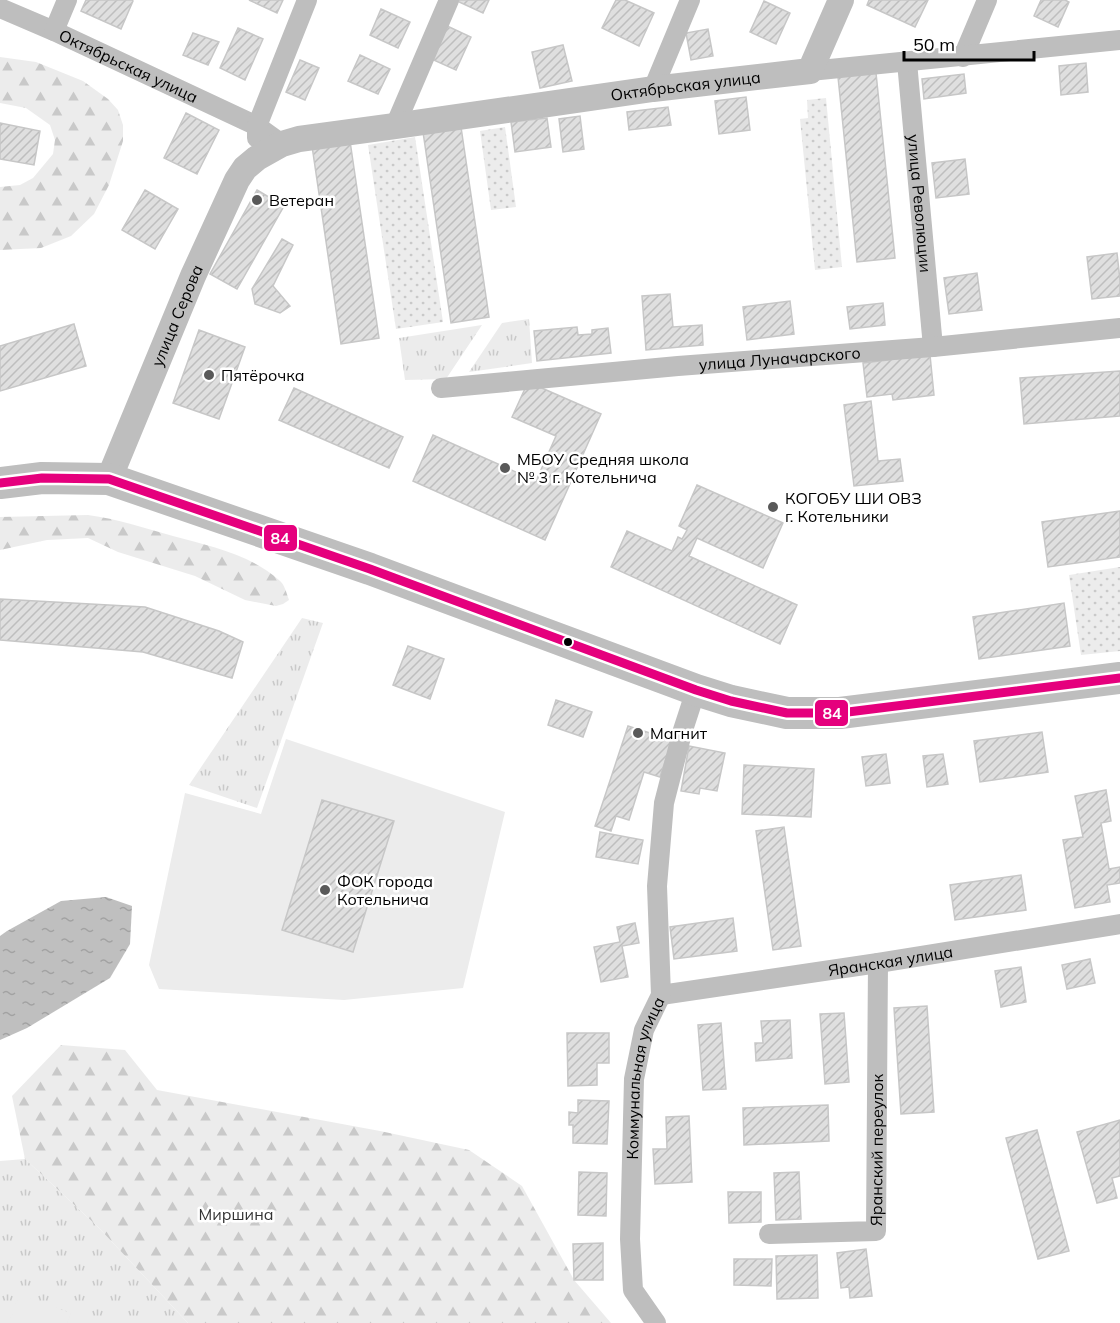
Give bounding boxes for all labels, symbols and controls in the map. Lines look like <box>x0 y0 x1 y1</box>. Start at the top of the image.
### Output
scale bar <box>904 24 1034 62</box>
street label: Октябрьская улица <box>56 25 201 107</box>
text: 50 m <box>913 33 955 56</box>
street label: Октябрьская улица <box>609 67 762 105</box>
street label: улица Революции <box>904 133 936 273</box>
place label: Ветеран <box>269 190 334 210</box>
marker: Ветеран <box>250 193 264 207</box>
street label: улица Серова <box>147 261 207 369</box>
street label: улица Луначарского <box>698 342 861 374</box>
place label: Пятёрочка <box>221 365 305 385</box>
marker: Пятёрочка <box>202 368 216 382</box>
place label: МБОУ Средняя школа № 3 г. Котельнича <box>517 449 689 487</box>
marker: МБОУ Средняя школа № 3 г. Котельнича <box>498 461 512 475</box>
place label: КОГОБУ ШИ ОВЗ г. Котельники <box>785 488 922 526</box>
marker: КОГОБУ ШИ ОВЗ г. Котельники <box>766 500 780 514</box>
line badge: 84 <box>263 524 298 552</box>
text: 84 <box>270 528 290 548</box>
unlabelled marker <box>562 636 574 648</box>
line badge: 84 <box>814 699 849 727</box>
text: 84 <box>822 703 842 723</box>
place label: Магнит <box>650 723 708 743</box>
marker: Магнит <box>631 726 645 740</box>
place label: ФОК города Котельнича <box>337 871 433 909</box>
marker: ФОК города Котельнича <box>318 883 332 897</box>
street label: Яранская улица <box>827 941 954 980</box>
street label: Коммунальная улица <box>622 993 669 1160</box>
street label: Яранский переулок <box>866 1073 887 1226</box>
park label: Миршина <box>199 1204 273 1224</box>

